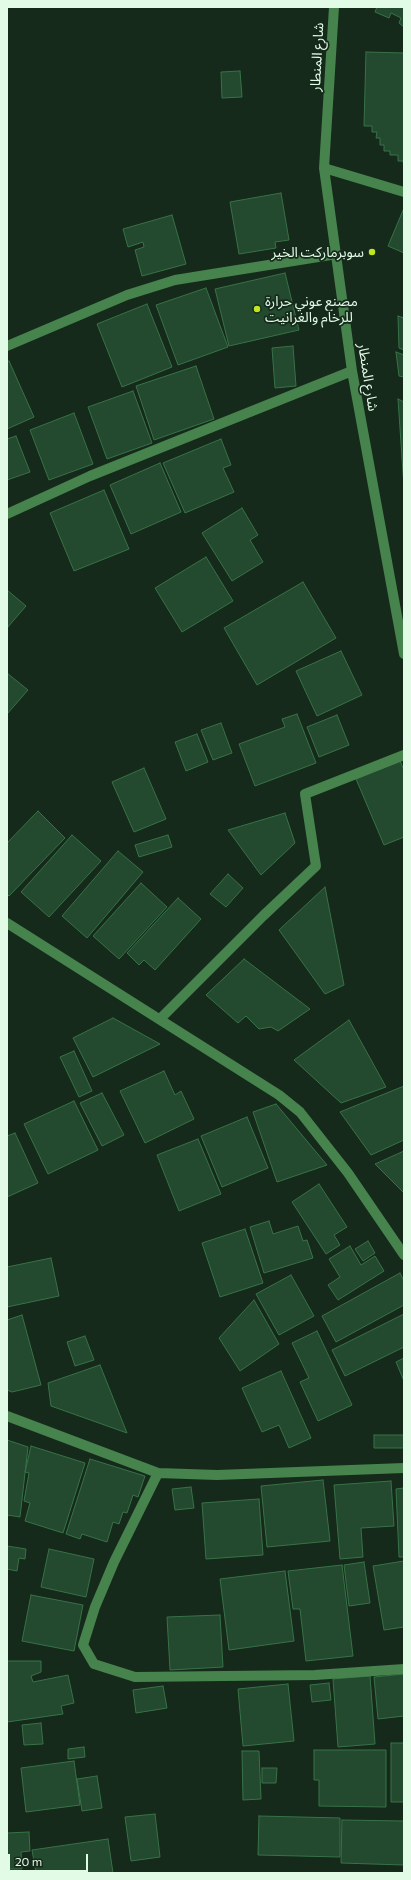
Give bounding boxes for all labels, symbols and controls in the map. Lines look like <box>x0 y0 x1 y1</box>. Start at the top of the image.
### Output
street label: شارع المنطار <box>307 22 327 92</box>
place label: سوبرماركت الخير <box>271 244 364 260</box>
marker: سوبرماركت الخير <box>367 247 377 257</box>
place label: مصنع عوني حرارة للرخام والغرانيت <box>265 293 358 326</box>
marker: مصنع عوني حرارة للرخام والغرانيت <box>252 304 262 314</box>
street label: شارع المنطار <box>354 342 382 412</box>
scale bar <box>10 1846 90 1872</box>
text: 20 m <box>15 1854 42 1868</box>

